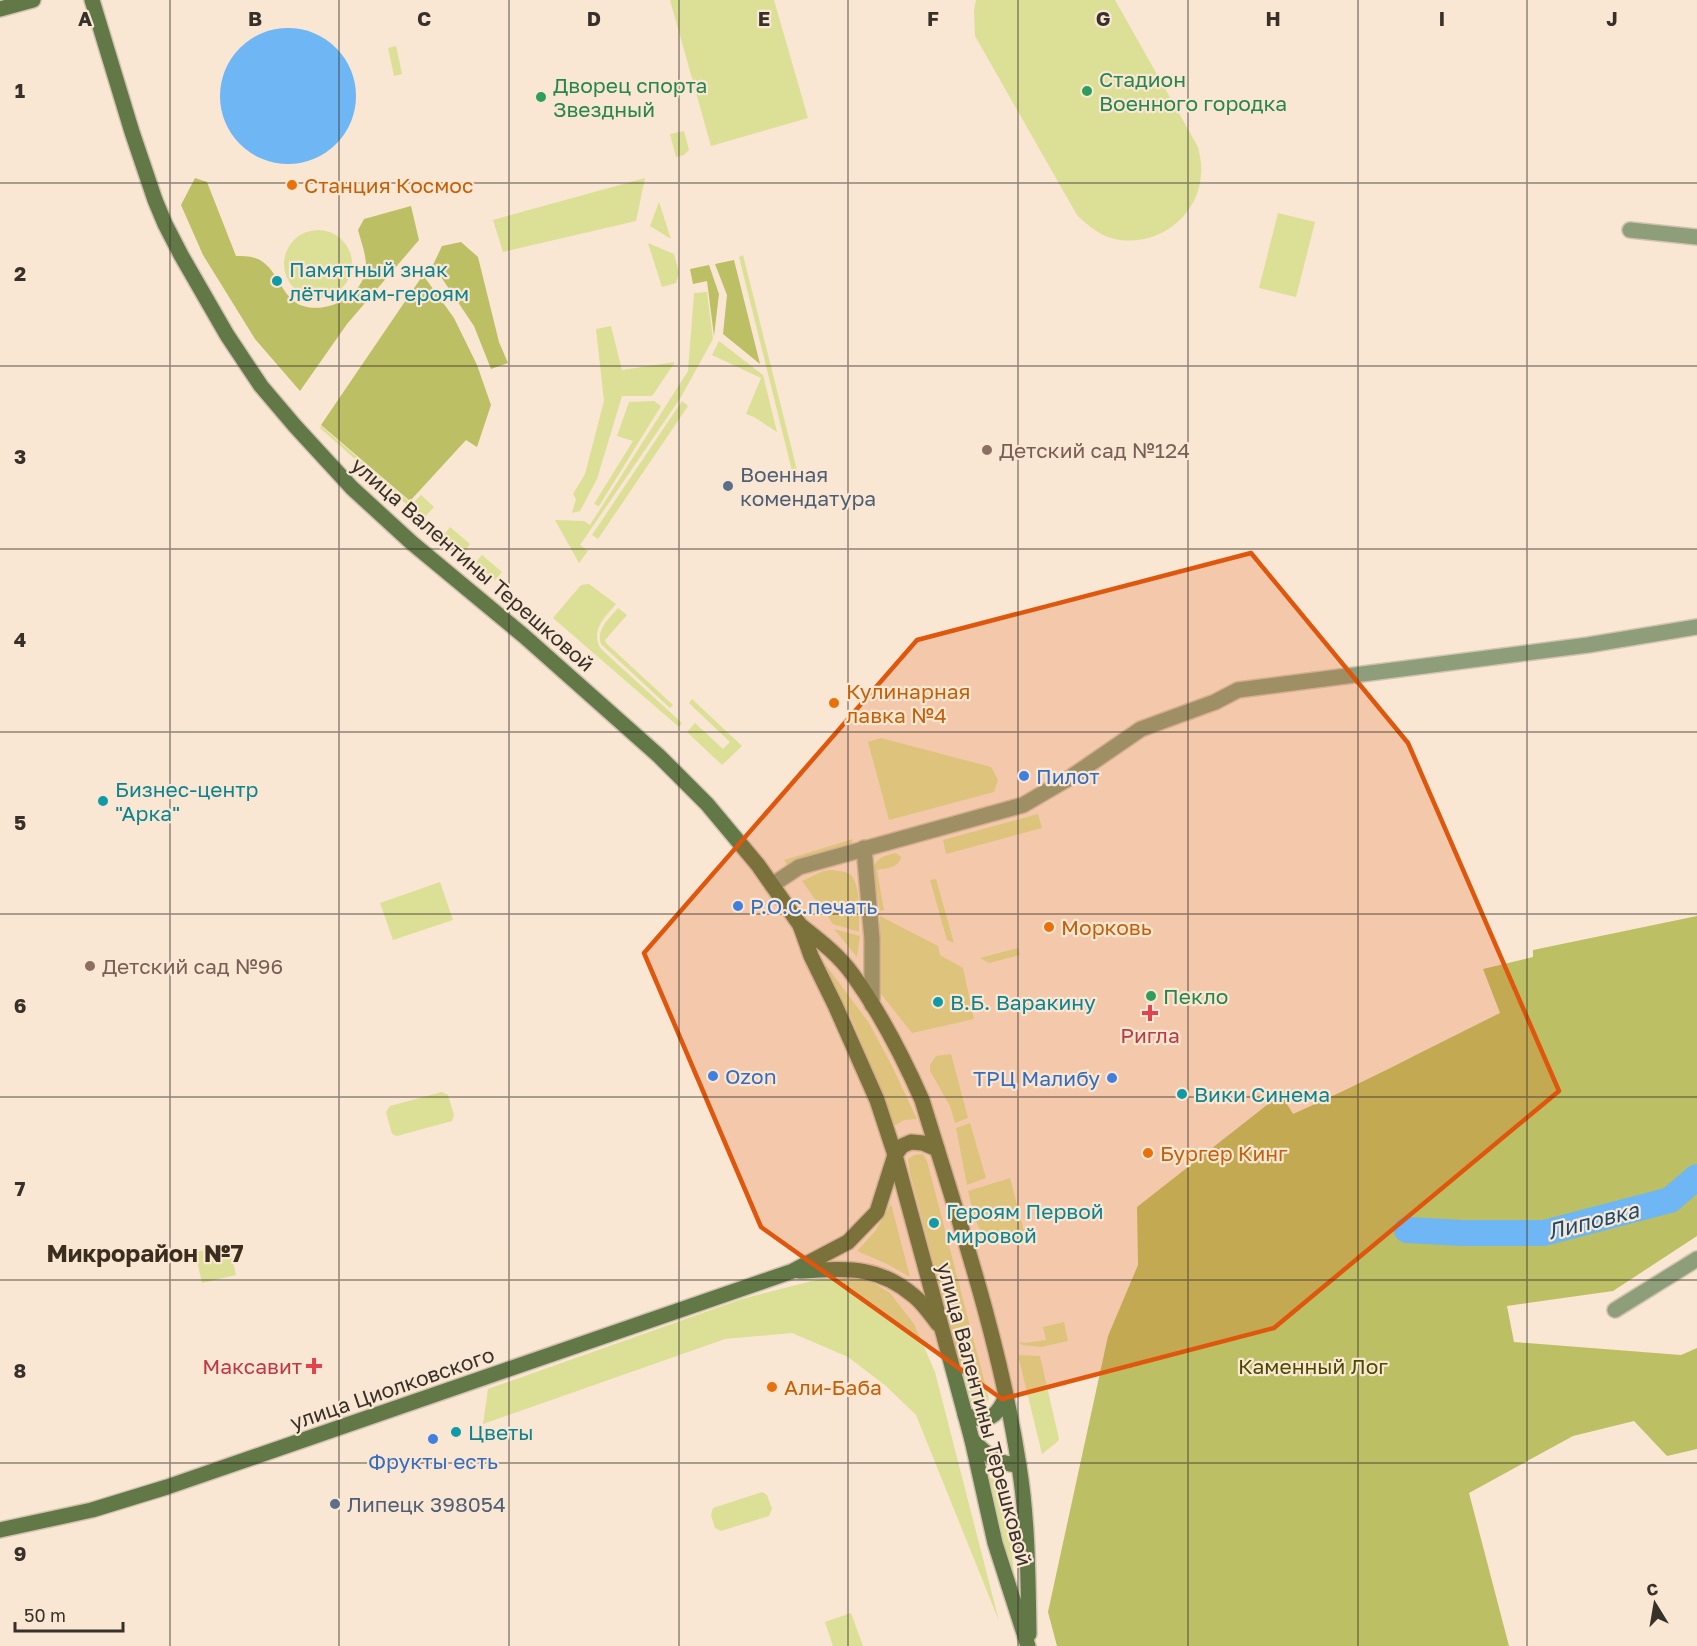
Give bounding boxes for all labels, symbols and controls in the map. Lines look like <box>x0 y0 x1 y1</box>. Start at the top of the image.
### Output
text: A <box>78 6 92 30</box>
text: B <box>248 6 262 30</box>
text: C <box>417 6 431 30</box>
text: D <box>587 6 601 30</box>
text: E <box>758 6 770 30</box>
text: F <box>927 6 939 30</box>
text: G <box>1096 6 1110 30</box>
text: H <box>1265 6 1281 30</box>
text: I <box>1439 6 1445 30</box>
text: J <box>1606 6 1618 30</box>
place label: Стадион Военного городка <box>1099 66 1287 116</box>
place label: Дворец спорта Звездный <box>553 72 707 122</box>
text: 1 <box>15 78 25 102</box>
marker: Стадион Военного городка <box>1080 84 1094 98</box>
marker: Дворец спорта Звездный <box>534 90 548 104</box>
place label: Станция Космос <box>304 172 473 198</box>
marker: Станция Космос <box>285 178 299 192</box>
place label: Памятный знак лётчикам-героям <box>289 256 469 306</box>
text: 2 <box>14 261 26 285</box>
marker: Памятный знак лётчикам-героям <box>270 274 284 288</box>
place label: Детский сад №124 <box>999 437 1190 463</box>
marker: Детский сад №124 <box>980 443 994 457</box>
text: 3 <box>14 444 26 468</box>
street label: улица Валентины Терешковой <box>346 451 600 677</box>
place label: Военная комендатура <box>740 461 876 511</box>
marker: Военная комендатура <box>721 479 735 493</box>
text: 4 <box>14 627 26 651</box>
place label: Кулинарная лавка №4 <box>846 678 971 728</box>
marker: Кулинарная лавка №4 <box>827 696 841 710</box>
place label: Пилот <box>1036 763 1100 789</box>
marker: Пилот <box>1017 769 1031 783</box>
place label: Бизнес-центр "Арка" <box>115 776 258 826</box>
marker: Бизнес-центр "Арка" <box>96 794 110 808</box>
text: 5 <box>14 810 26 834</box>
place label: Р.О.С.печать <box>750 893 877 919</box>
marker: Р.О.С.печать <box>731 899 745 913</box>
place label: Морковь <box>1061 914 1152 940</box>
marker: Морковь <box>1042 920 1056 934</box>
place label: Детский сад №96 <box>102 953 283 979</box>
marker: Детский сад №96 <box>83 959 97 973</box>
place label: Пекло <box>1163 983 1228 1009</box>
place label: В.Б. Варакину <box>950 989 1096 1015</box>
marker: Пекло <box>1144 989 1158 1003</box>
text: 6 <box>14 993 26 1017</box>
marker: В.Б. Варакину <box>931 995 945 1009</box>
marker: Ригла <box>1143 1006 1157 1020</box>
place label: Ригла <box>1120 1022 1180 1048</box>
place label: Ozon <box>725 1063 777 1089</box>
place label: ТРЦ Малибу <box>973 1065 1100 1091</box>
marker: Ozon <box>706 1069 720 1083</box>
marker: ТРЦ Малибу <box>1105 1071 1119 1085</box>
place label: Вики Синема <box>1194 1081 1330 1107</box>
marker: Вики Синема <box>1175 1087 1189 1101</box>
place label: Бургер Кинг <box>1160 1140 1288 1166</box>
marker: Бургер Кинг <box>1141 1146 1155 1160</box>
text: 7 <box>15 1176 26 1200</box>
water label: Липовка <box>1545 1195 1643 1244</box>
place label: Героям Первой мировой <box>946 1198 1104 1248</box>
marker: Героям Первой мировой <box>927 1216 941 1230</box>
district label: Микрорайон №7 <box>46 1238 244 1267</box>
street label: улица Валентины Терешковой <box>932 1259 1038 1569</box>
street label: улица Циолковского <box>287 1341 497 1435</box>
place label: Максавит <box>202 1353 302 1379</box>
park label: Каменный Лог <box>1238 1353 1388 1379</box>
text: 8 <box>14 1358 26 1382</box>
marker: Максавит <box>307 1359 321 1373</box>
place label: Али-Баба <box>784 1374 882 1400</box>
marker: Али-Баба <box>765 1380 779 1394</box>
place label: Цветы <box>468 1419 534 1445</box>
marker: Цветы <box>449 1425 463 1439</box>
marker: Фрукты есть <box>426 1432 440 1446</box>
place label: Фрукты есть <box>368 1448 498 1474</box>
place label: Липецк 398054 <box>347 1491 506 1517</box>
marker: Липецк 398054 <box>328 1497 342 1511</box>
text: 9 <box>14 1541 26 1565</box>
north arrow <box>1625 1574 1685 1634</box>
text: С <box>1645 1578 1660 1600</box>
scale bar <box>15 1595 123 1633</box>
text: 50 m <box>24 1604 66 1626</box>

